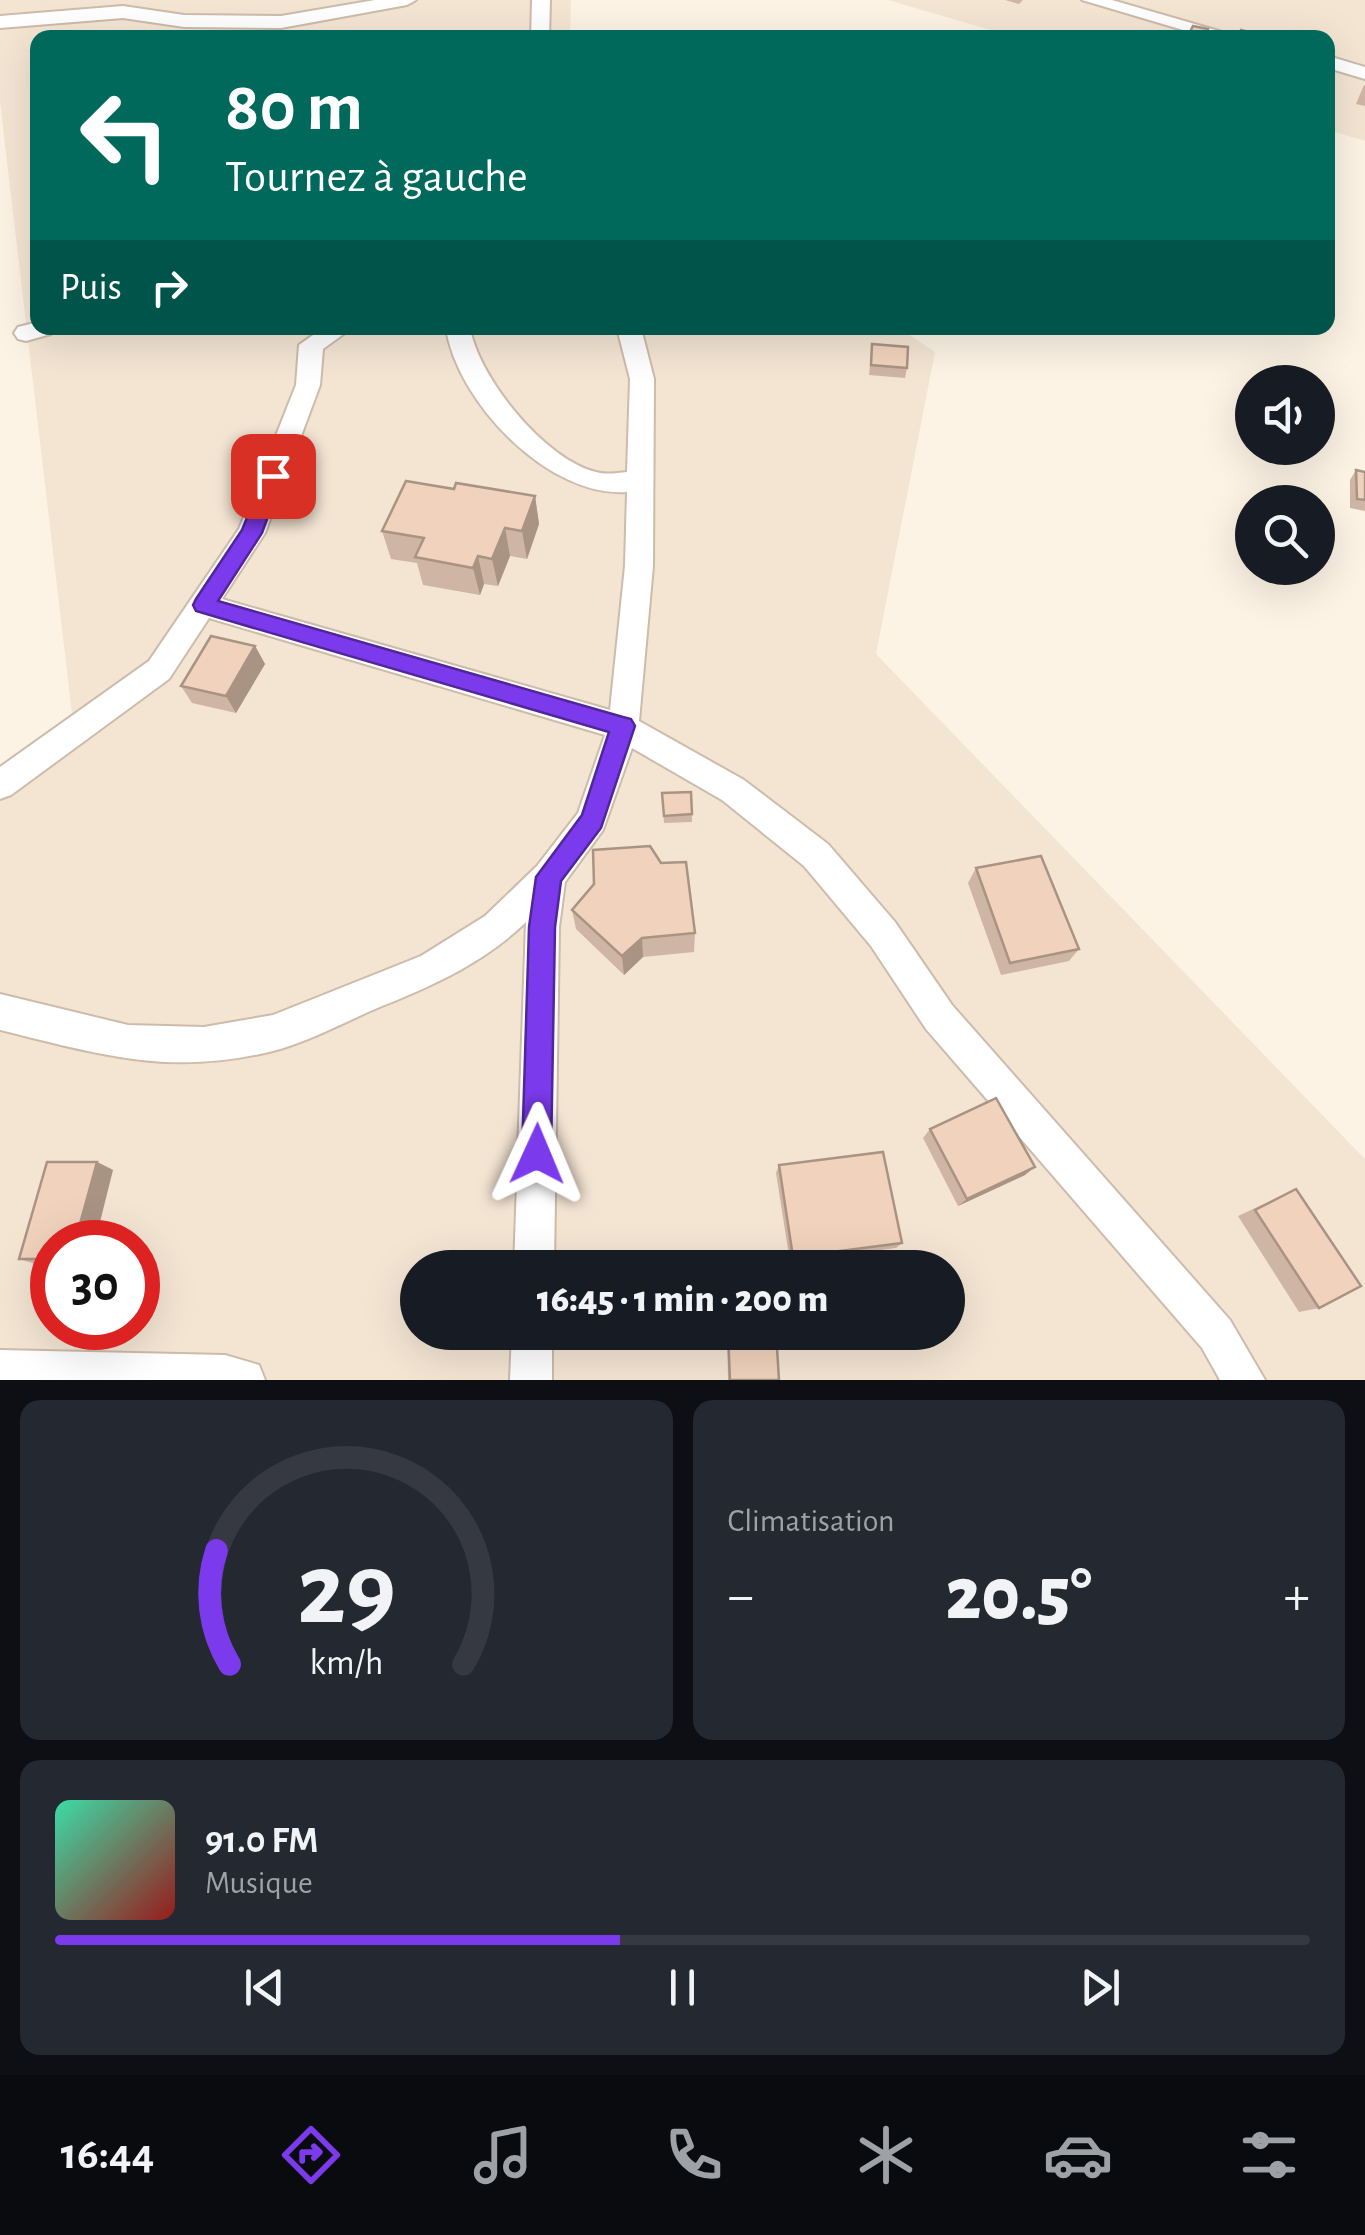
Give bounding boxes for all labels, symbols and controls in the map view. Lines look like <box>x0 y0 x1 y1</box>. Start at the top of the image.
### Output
icon: left <box>60 70 190 200</box>
text: 80 m <box>225 73 363 143</box>
text: Tournez à gauche <box>225 155 528 200</box>
icon: right <box>142 260 197 315</box>
text: Puis <box>60 269 122 307</box>
map controls <box>1235 365 1335 585</box>
button: sound <box>1235 365 1335 465</box>
pin <box>231 434 316 519</box>
icon: arrive <box>246 449 301 504</box>
button: search <box>1235 485 1335 585</box>
position arrow <box>485 1102 589 1206</box>
speed limit sign: 30 <box>30 1220 160 1350</box>
text: 16:45 · 1 min · 200 m <box>537 1281 828 1319</box>
text: Climatisation <box>728 1505 895 1537</box>
text: 29 <box>297 1539 396 1643</box>
text: 20.5° <box>945 1558 1092 1633</box>
text: − <box>728 1569 754 1624</box>
text: + <box>1284 1569 1310 1624</box>
text: km/h <box>309 1645 383 1681</box>
text: 91.0 FM <box>205 1822 319 1860</box>
text: Musique <box>205 1867 313 1899</box>
icon: previous <box>237 1960 292 2015</box>
icon: pause <box>655 1960 710 2015</box>
icon: next <box>1073 1960 1128 2015</box>
icon: directions <box>276 2120 346 2190</box>
icon: music <box>468 2120 538 2190</box>
icon: phone <box>659 2120 729 2190</box>
icon: climate <box>851 2120 921 2190</box>
icon: car <box>1043 2120 1113 2190</box>
icon: filters <box>1234 2120 1304 2190</box>
text: 16:44 <box>61 2132 154 2177</box>

